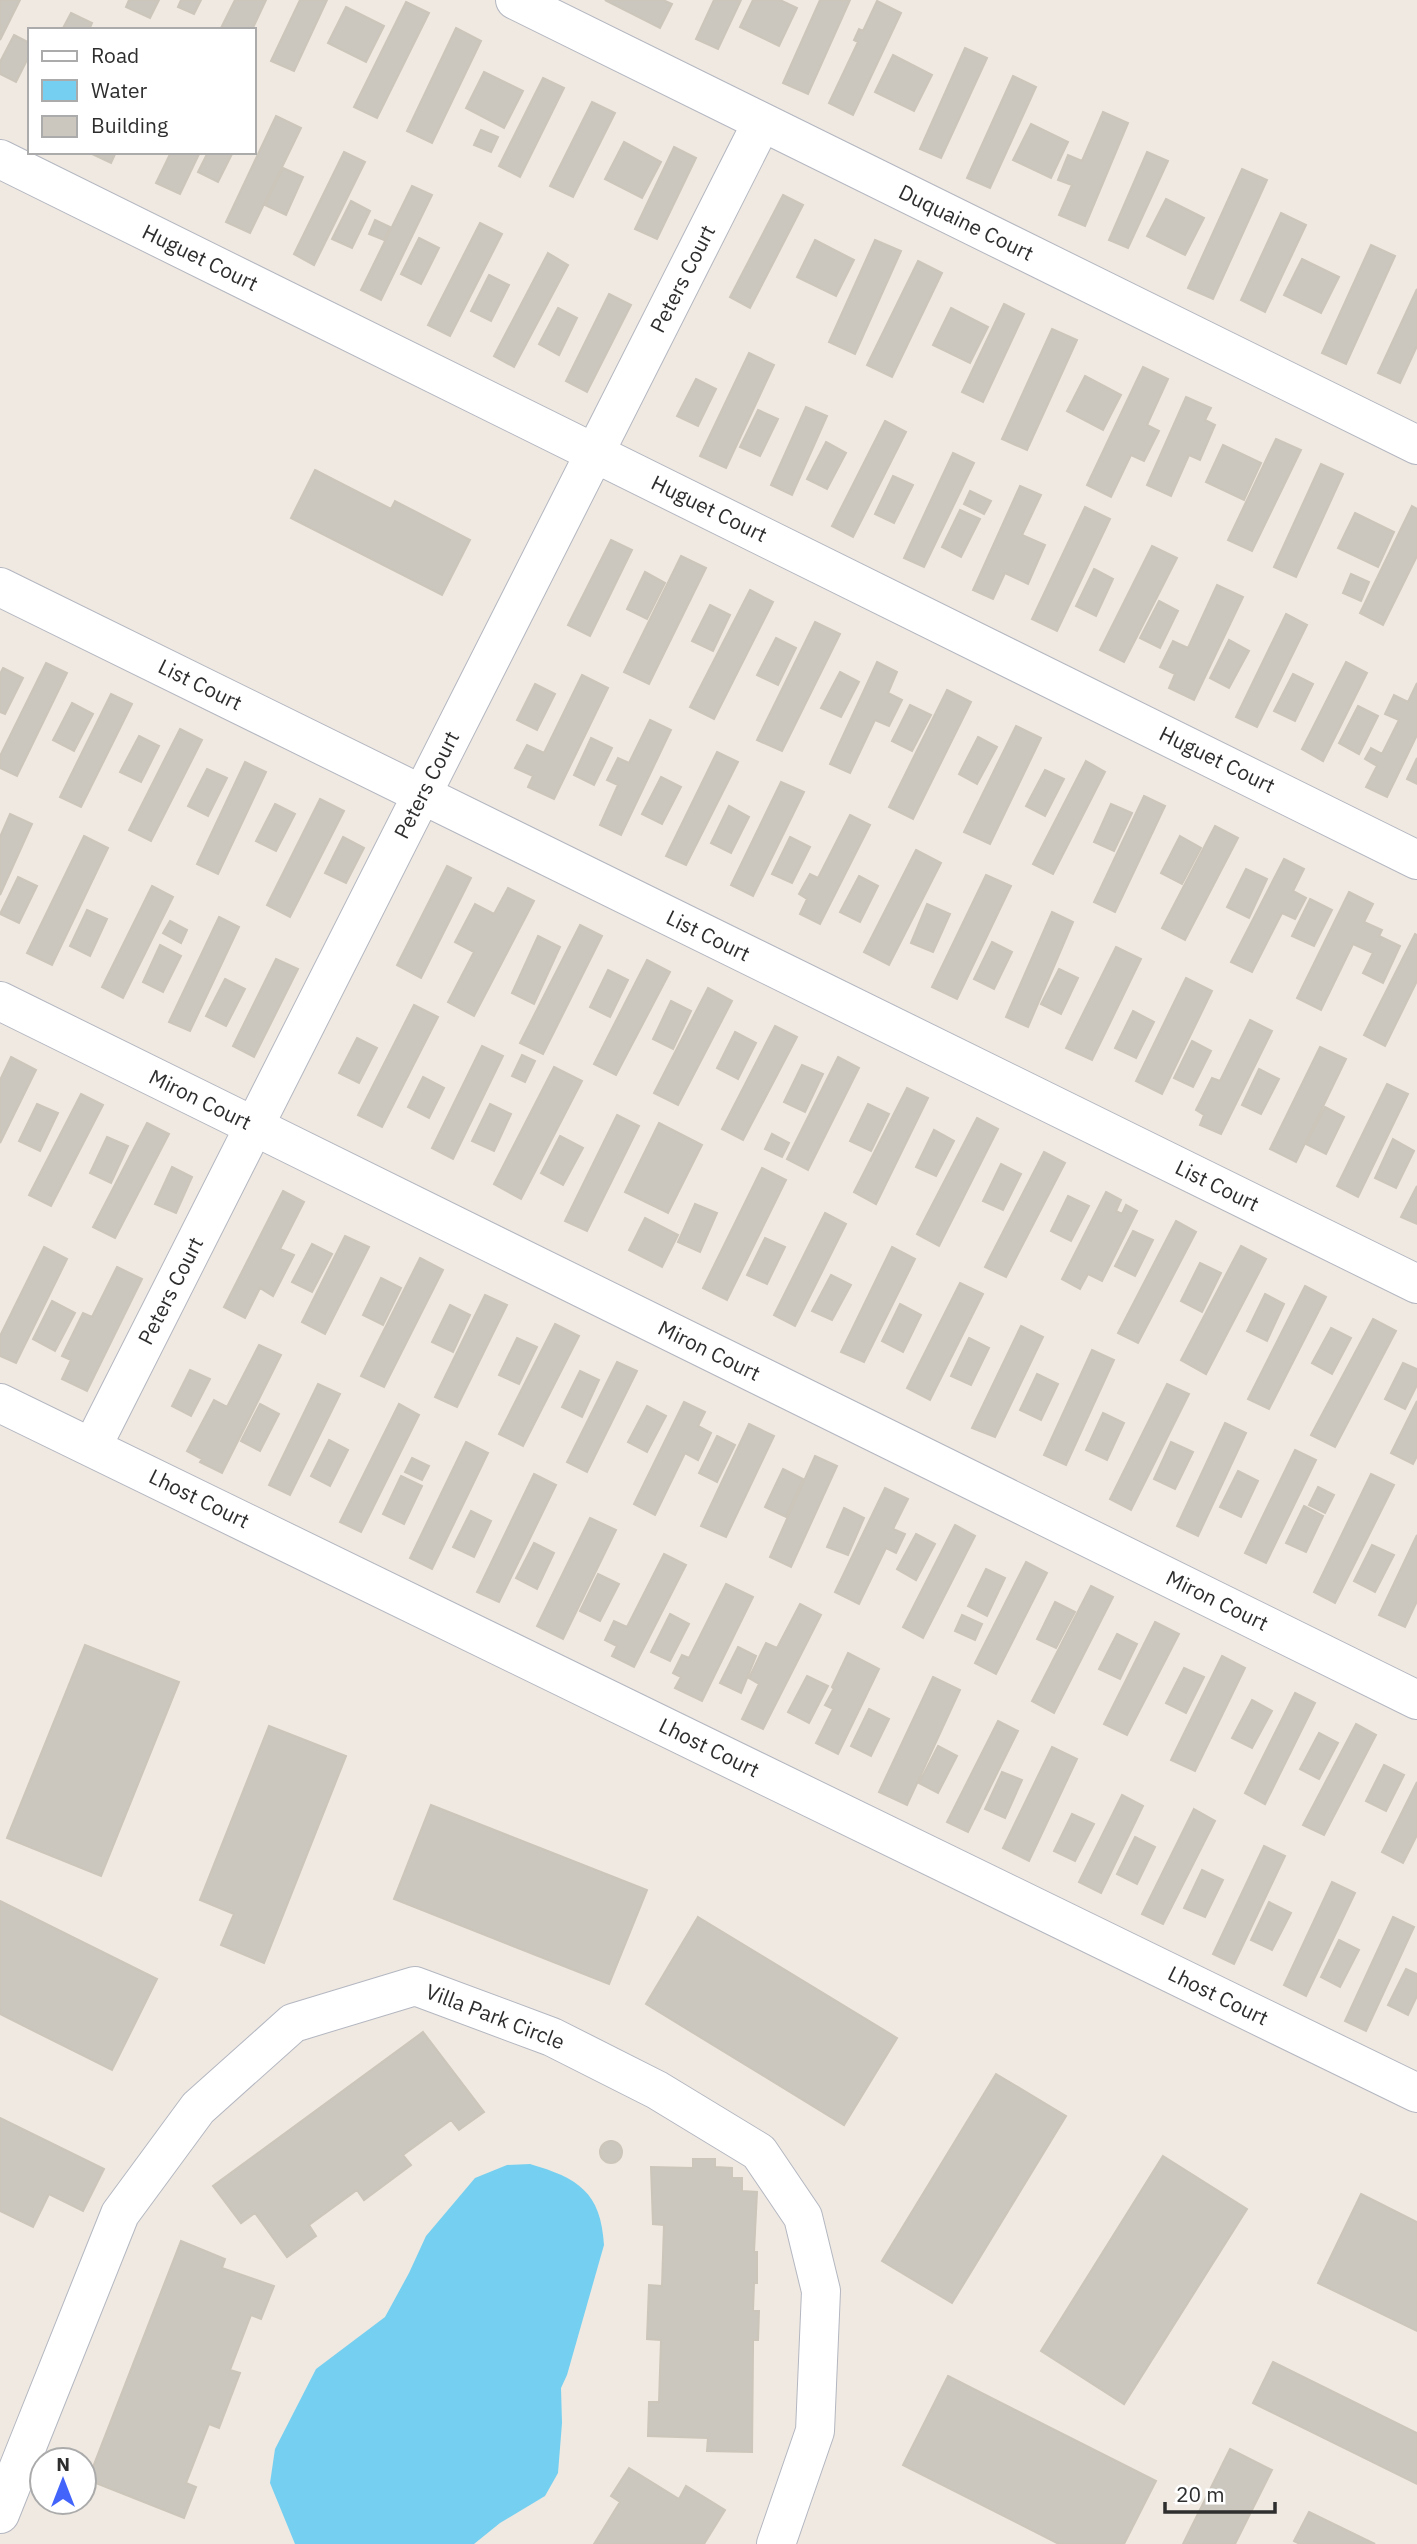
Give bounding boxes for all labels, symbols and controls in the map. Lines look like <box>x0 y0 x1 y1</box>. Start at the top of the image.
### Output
legend <box>28 28 256 154</box>
text: Road <box>91 41 139 69</box>
text: Water <box>91 76 148 104</box>
text: Building <box>91 111 168 139</box>
street label: Duquaine Court <box>894 177 1039 267</box>
street label: Huguet Court <box>138 217 263 297</box>
street label: Peters Court <box>643 220 721 337</box>
street label: Huguet Court <box>647 468 772 548</box>
street label: List Court <box>154 652 247 716</box>
street label: Huguet Court <box>1155 719 1280 799</box>
street label: Peters Court <box>387 726 465 843</box>
street label: List Court <box>662 903 755 967</box>
street label: Miron Court <box>145 1062 256 1136</box>
street label: List Court <box>1171 1153 1264 1217</box>
street label: Peters Court <box>131 1232 209 1349</box>
street label: Miron Court <box>654 1313 765 1387</box>
street label: Lhost Court <box>145 1462 254 1534</box>
street label: Miron Court <box>1162 1563 1273 1637</box>
street label: Lhost Court <box>655 1711 764 1783</box>
street label: Lhost Court <box>1164 1959 1273 2031</box>
street label: Villa Park Circle <box>422 1977 569 2055</box>
north arrow <box>28 2446 98 2516</box>
text: N <box>56 2452 70 2476</box>
scale bar <box>1165 2470 1275 2514</box>
text: 20 m <box>1176 2480 1225 2508</box>

